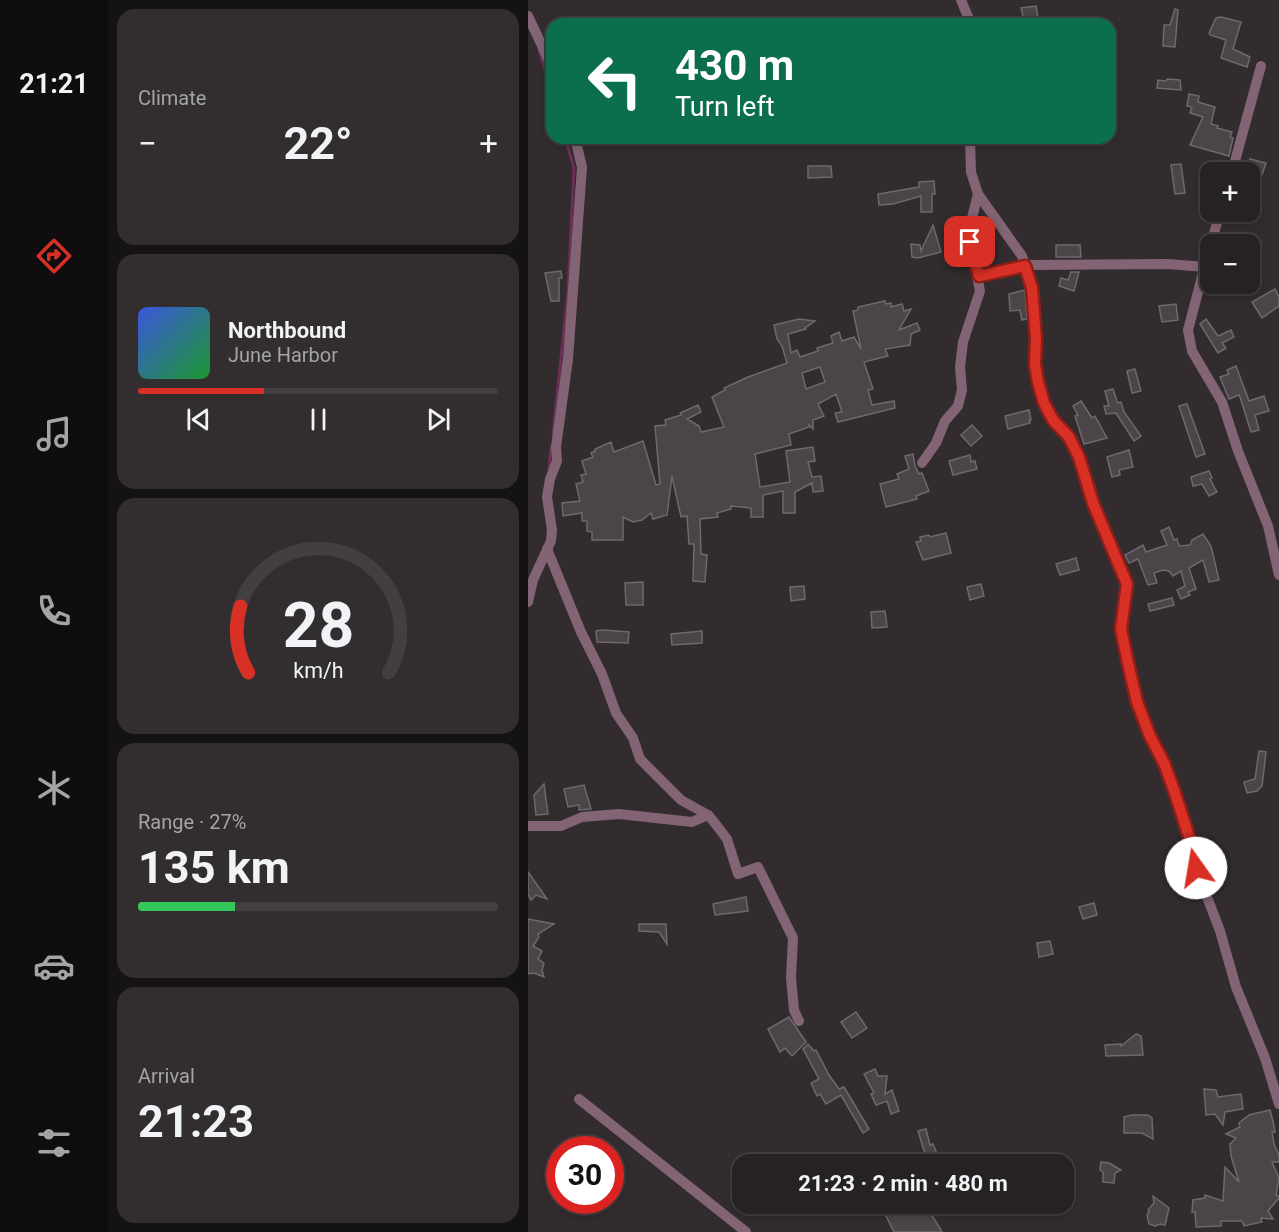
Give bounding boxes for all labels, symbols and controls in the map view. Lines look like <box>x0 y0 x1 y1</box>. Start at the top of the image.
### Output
text: 430 m <box>675 41 794 90</box>
icon: left <box>576 42 654 120</box>
text: 21:21 <box>19 68 89 100</box>
text: Climate <box>138 86 206 110</box>
text: Turn left <box>675 91 775 123</box>
text: 22° <box>283 117 353 170</box>
text: − <box>138 124 157 163</box>
text: + <box>479 124 498 163</box>
map controls <box>1200 162 1260 294</box>
button: + <box>1200 162 1260 222</box>
pin <box>944 216 995 267</box>
icon: arrive <box>953 225 986 258</box>
button: − <box>1200 234 1260 294</box>
icon: directions <box>33 235 75 277</box>
text: Northbound <box>228 318 346 343</box>
text: June Harbor <box>228 343 338 367</box>
icon: previous <box>182 403 215 436</box>
icon: pause <box>302 403 335 436</box>
icon: next <box>422 403 455 436</box>
icon: music <box>33 413 75 455</box>
text: 28 <box>282 589 354 662</box>
icon: phone <box>33 590 75 632</box>
text: km/h <box>293 658 343 683</box>
icon: climate <box>33 767 75 809</box>
text: Range · 27% <box>138 810 246 834</box>
position arrow <box>1164 836 1228 900</box>
text: 135 km <box>138 841 290 894</box>
icon: car <box>33 945 75 987</box>
text: Arrival <box>138 1064 195 1088</box>
text: 21:23 <box>138 1095 254 1148</box>
icon: filters <box>33 1122 75 1164</box>
speed limit sign: 30 <box>546 1136 624 1214</box>
text: 21:23 · 2 min · 480 m <box>798 1171 1008 1196</box>

